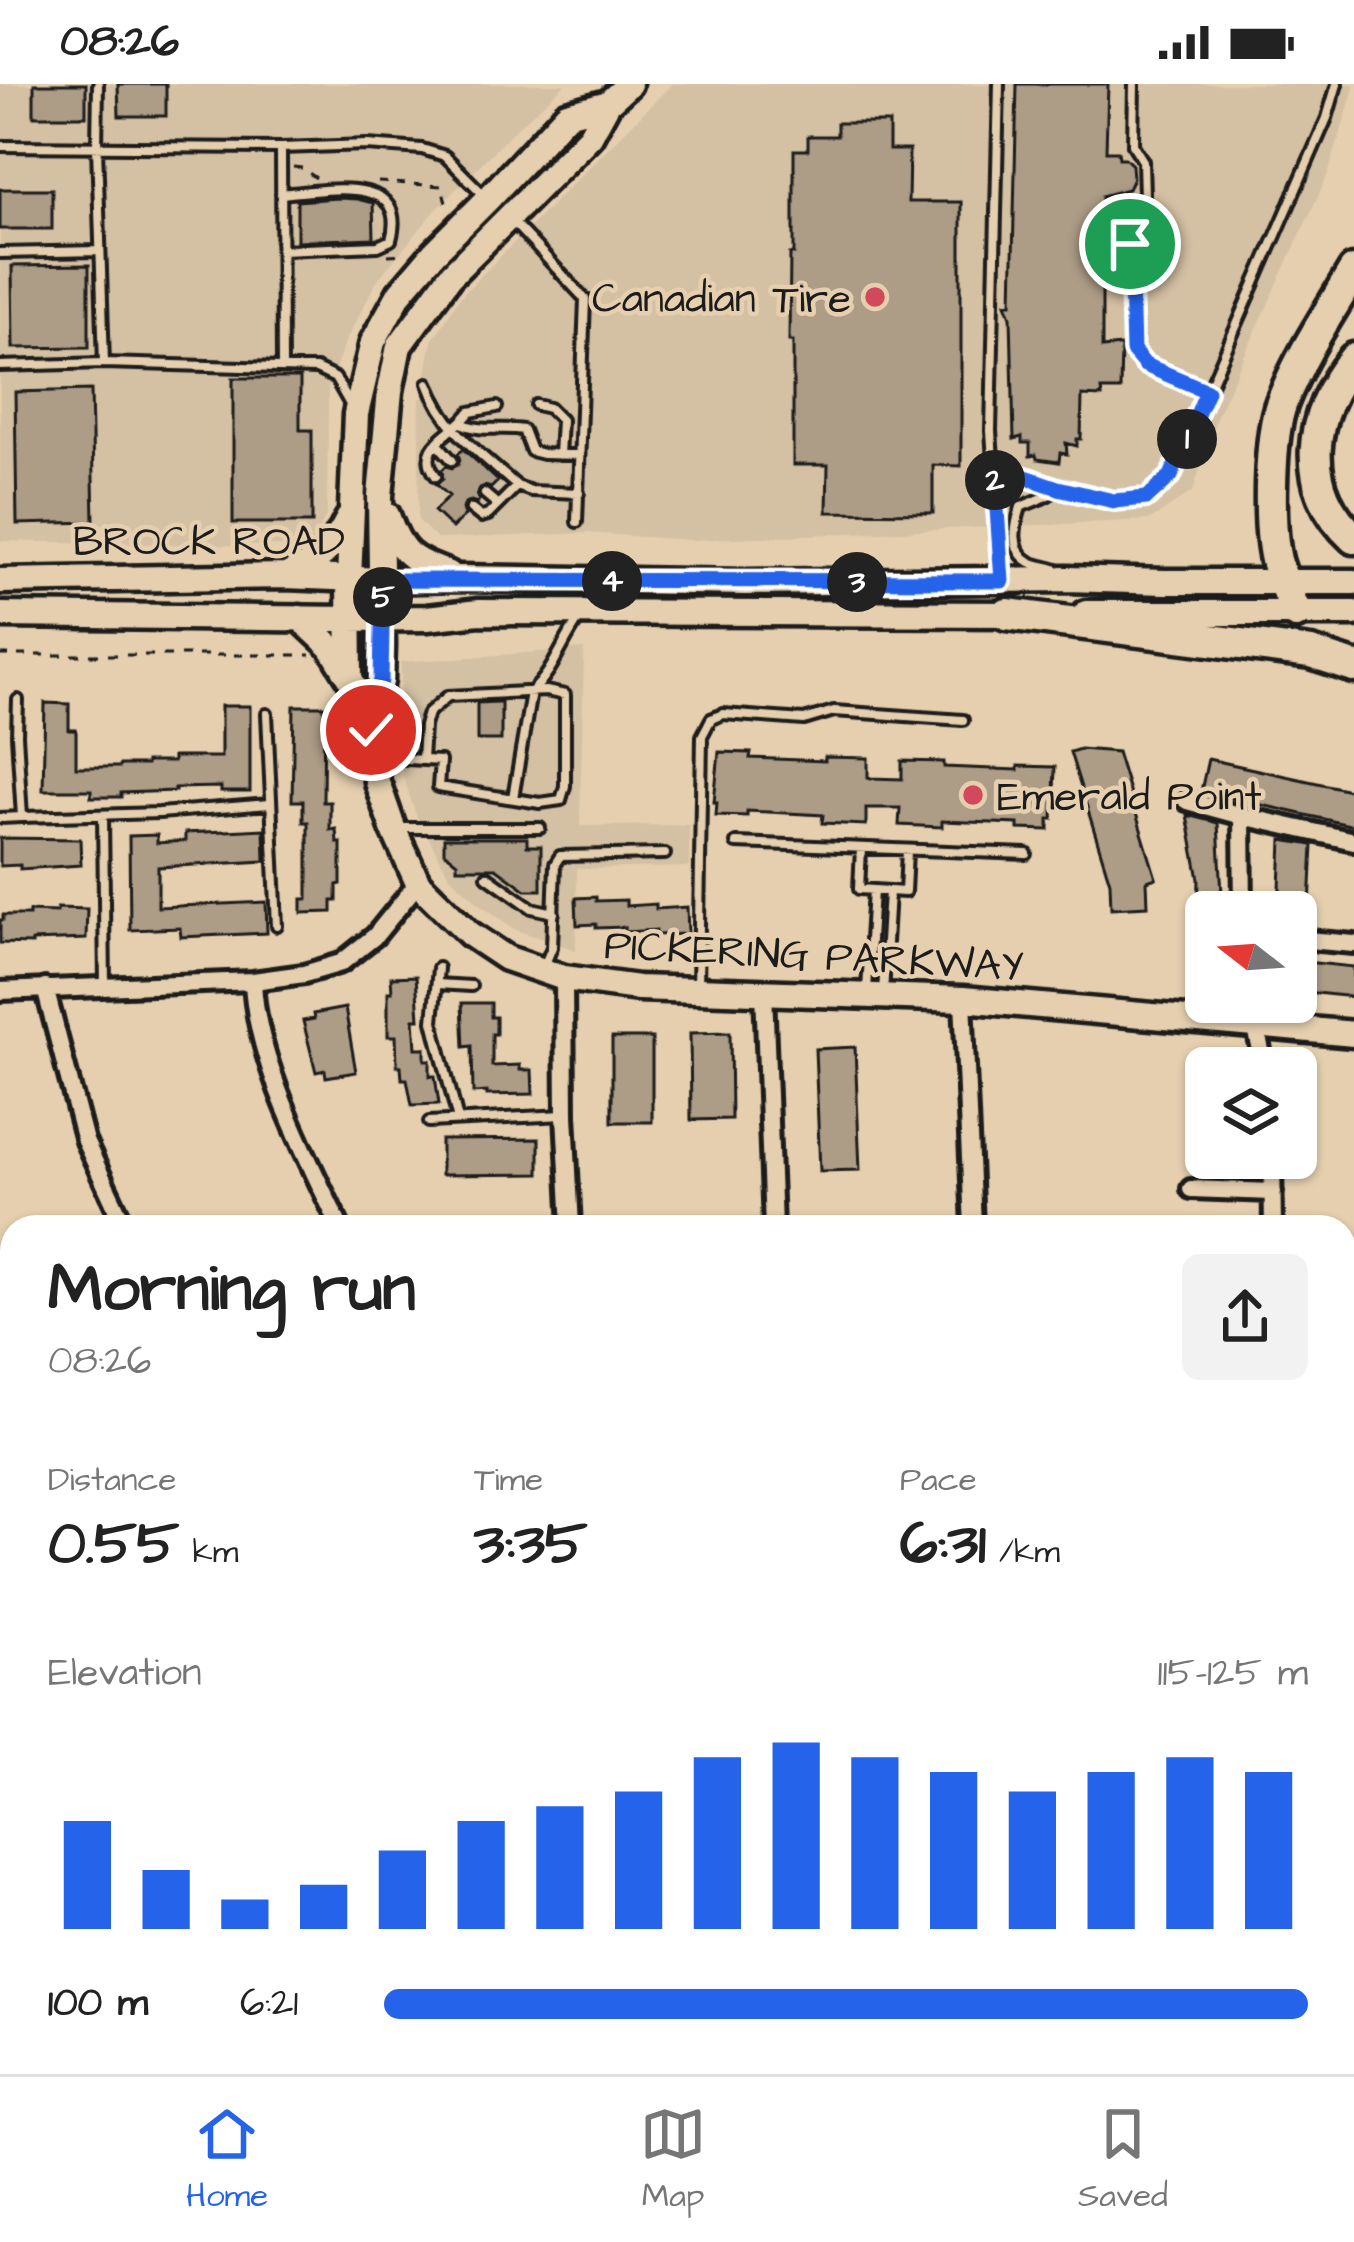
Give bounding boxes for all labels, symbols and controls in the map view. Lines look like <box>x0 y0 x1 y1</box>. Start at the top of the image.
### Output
text: 08:26 <box>60 11 179 73</box>
pin <box>1079 193 1181 295</box>
icon: arrive <box>1097 211 1163 277</box>
place label: Canadian Tire <box>592 271 851 329</box>
marker: Canadian Tire <box>862 284 888 310</box>
pin: 1 <box>1157 409 1217 469</box>
text: 1 <box>1185 416 1189 462</box>
pin: 2 <box>965 450 1025 510</box>
text: 2 <box>986 457 1004 503</box>
street label: BROCK ROAD <box>73 514 345 572</box>
pin: 4 <box>582 551 642 611</box>
pin: 3 <box>827 552 887 612</box>
text: 4 <box>601 558 623 604</box>
text: 3 <box>849 559 865 605</box>
pin: 5 <box>353 567 413 627</box>
text: 5 <box>371 574 395 620</box>
pin <box>320 679 422 781</box>
icon: check <box>338 697 404 763</box>
place label: Emerald Point <box>997 769 1262 827</box>
marker: Emerald Point <box>960 782 986 808</box>
north arrow <box>1185 891 1317 1023</box>
map controls <box>1185 891 1317 1179</box>
street label: PICKERING PARKWAY <box>603 917 1025 997</box>
button: layers <box>1185 1047 1317 1179</box>
text: Morning run <box>48 1244 416 1336</box>
button: share <box>1182 1254 1308 1380</box>
text: 08:26 <box>48 1335 151 1389</box>
text: Distance <box>48 1457 176 1503</box>
text: Time <box>474 1457 543 1503</box>
text: Pace <box>900 1457 977 1503</box>
text: 0.55 <box>48 1503 179 1586</box>
text: 3:35 <box>474 1503 588 1586</box>
text: 6:31 <box>900 1503 986 1586</box>
text: km <box>179 1529 238 1575</box>
text: /km <box>986 1529 1060 1575</box>
text: Elevation <box>48 1647 202 1701</box>
text: 115–125 m <box>1157 1647 1308 1701</box>
text: 100 m <box>48 1977 148 2031</box>
text: 6:21 <box>240 1977 298 2031</box>
tab: Home <box>186 2101 268 2219</box>
tab: Map <box>640 2101 706 2219</box>
tab: Saved <box>1078 2101 1168 2219</box>

